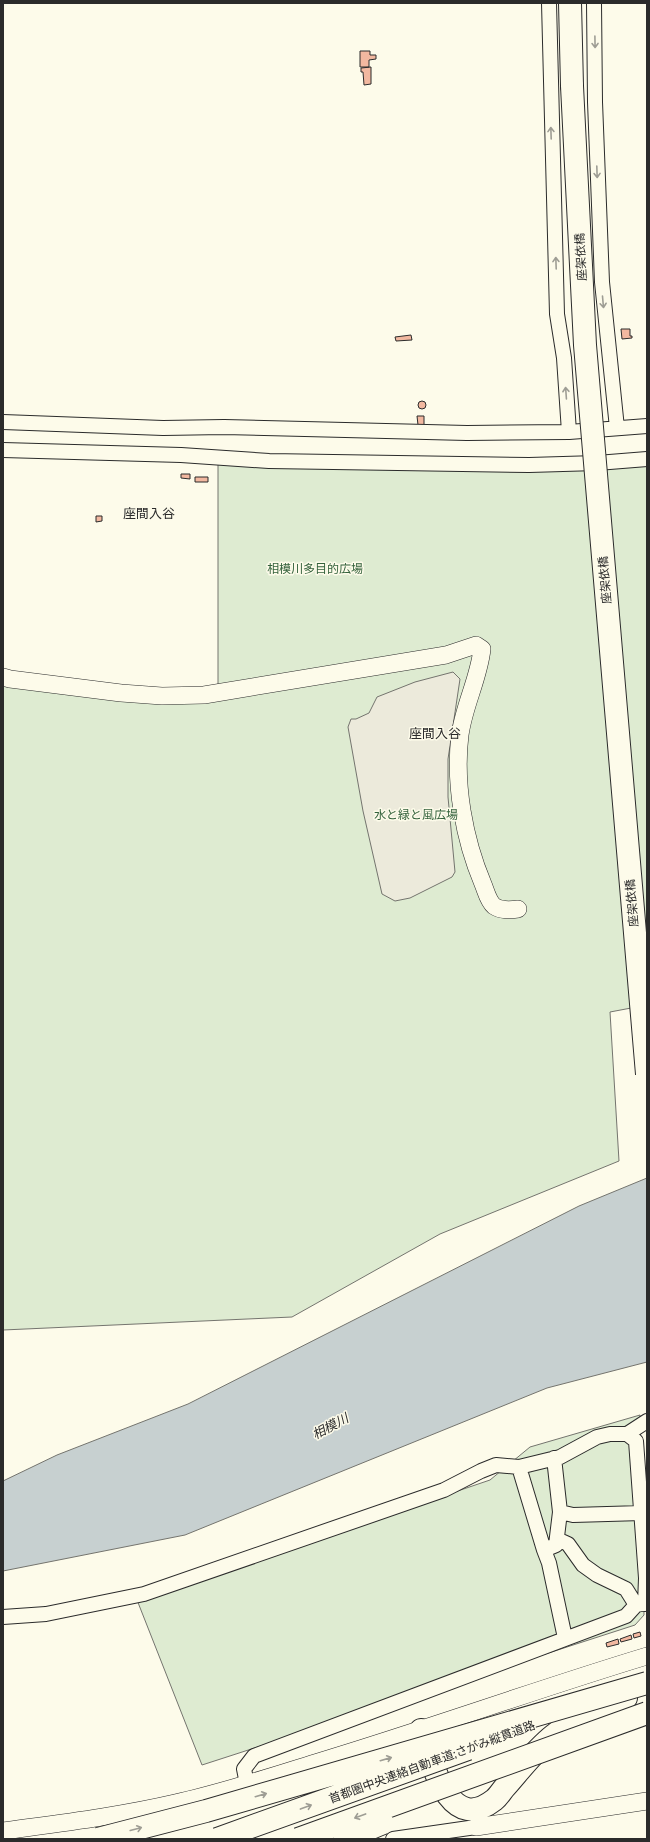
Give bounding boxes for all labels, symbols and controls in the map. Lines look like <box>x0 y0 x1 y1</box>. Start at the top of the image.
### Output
one-way arrow <box>591 35 599 48</box>
one-way arrow <box>548 127 555 140</box>
one-way arrow <box>594 165 601 178</box>
street label: 座架依橋 <box>572 233 589 281</box>
one-way arrow <box>552 257 559 270</box>
one-way arrow <box>600 295 607 308</box>
one-way arrow <box>563 387 570 400</box>
district label: 座間入谷 <box>123 505 175 521</box>
street label: 座架依橋 <box>595 555 614 605</box>
park label: 相模川多目的広場 <box>267 561 363 576</box>
district label: 座間入谷 <box>409 725 461 741</box>
park label: 水と緑と風広場 <box>374 807 458 822</box>
street label: 座架依橋 <box>622 878 641 928</box>
water label: 相模川 <box>309 1409 353 1442</box>
street label: 首都圏中央連絡自動車道;さがみ縦貫道路 <box>327 1717 537 1806</box>
one-way arrow <box>379 1755 392 1762</box>
one-way arrow <box>255 1791 268 1798</box>
one-way arrow <box>299 1803 312 1810</box>
one-way arrow <box>355 1813 367 1821</box>
one-way arrow <box>129 1825 142 1833</box>

